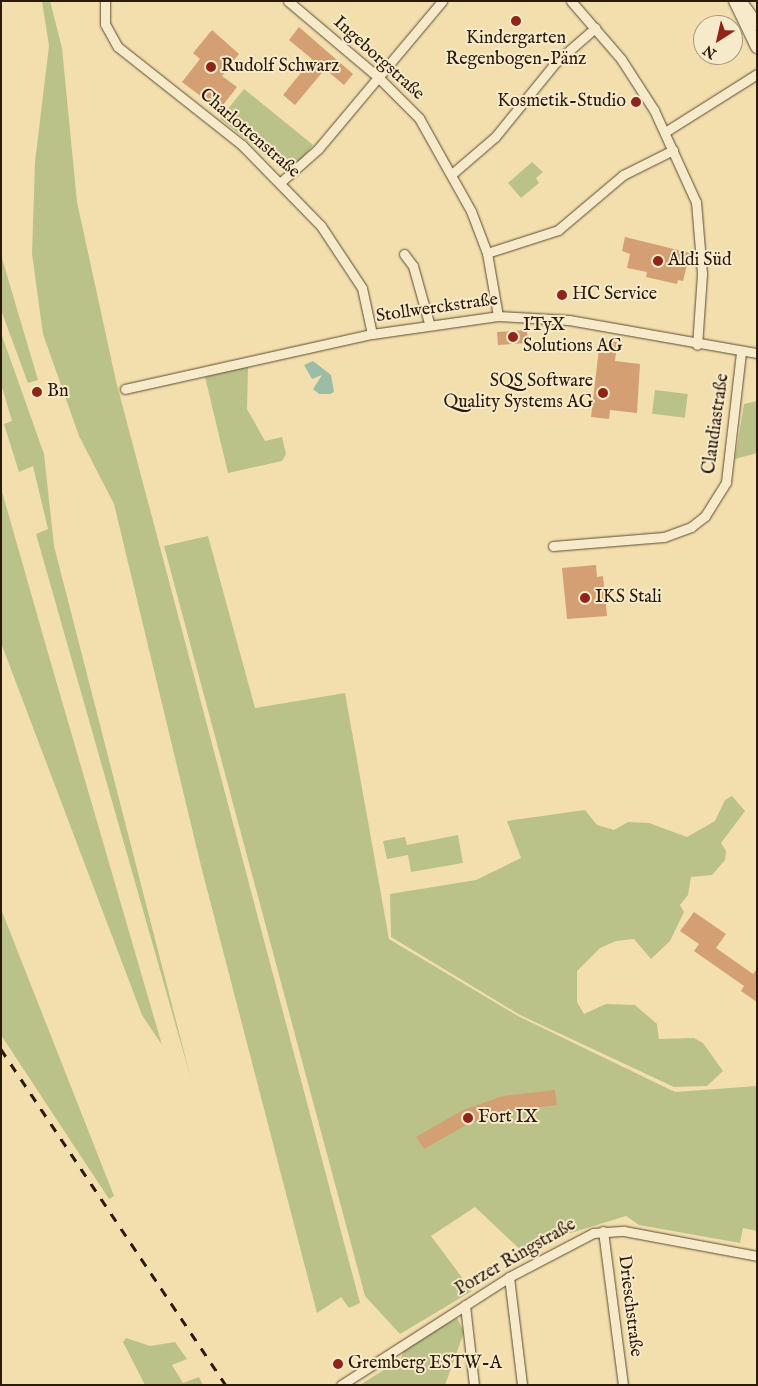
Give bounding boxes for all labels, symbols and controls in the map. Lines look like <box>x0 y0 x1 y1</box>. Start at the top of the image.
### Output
street label: Ingeborgstraße <box>328 12 428 106</box>
marker: Kindergarten Regenbogen-Pänz <box>510 15 522 27</box>
north arrow <box>693 15 743 65</box>
place label: Kindergarten Regenbogen-Pänz <box>446 29 586 72</box>
text: N <box>700 41 720 62</box>
place label: Rudolf Schwarz <box>221 56 339 78</box>
marker: Rudolf Schwarz <box>205 61 217 73</box>
street label: Charlottenstraße <box>194 85 304 183</box>
place label: Kosmetik-Studio <box>497 91 626 113</box>
marker: Kosmetik-Studio <box>630 96 642 108</box>
place label: Aldi Süd <box>668 250 732 272</box>
marker: Aldi Süd <box>652 255 664 267</box>
place label: HC Service <box>572 284 657 306</box>
marker: HC Service <box>556 289 568 301</box>
street label: Stollwerckstraße <box>375 290 499 328</box>
place label: ITyX Solutions AG <box>523 316 623 358</box>
marker: ITyX Solutions AG <box>507 331 519 343</box>
place label: SQS Software Quality Systems AG <box>443 372 593 414</box>
street label: Claudiastraße <box>699 372 735 476</box>
place label: Bn <box>47 381 68 403</box>
marker: Bn <box>31 386 43 398</box>
marker: SQS Software Quality Systems AG <box>597 387 609 399</box>
place label: IKS Stali <box>595 587 662 609</box>
marker: IKS Stali <box>579 592 591 604</box>
place label: Fort IX <box>478 1107 538 1129</box>
marker: Fort IX <box>462 1112 474 1124</box>
street label: Porzer Ringstraße <box>452 1215 580 1301</box>
street label: Drieschstraße <box>612 1254 646 1358</box>
place label: Gremberg ESTW-A <box>348 1353 502 1375</box>
marker: Gremberg ESTW-A <box>332 1358 344 1370</box>

